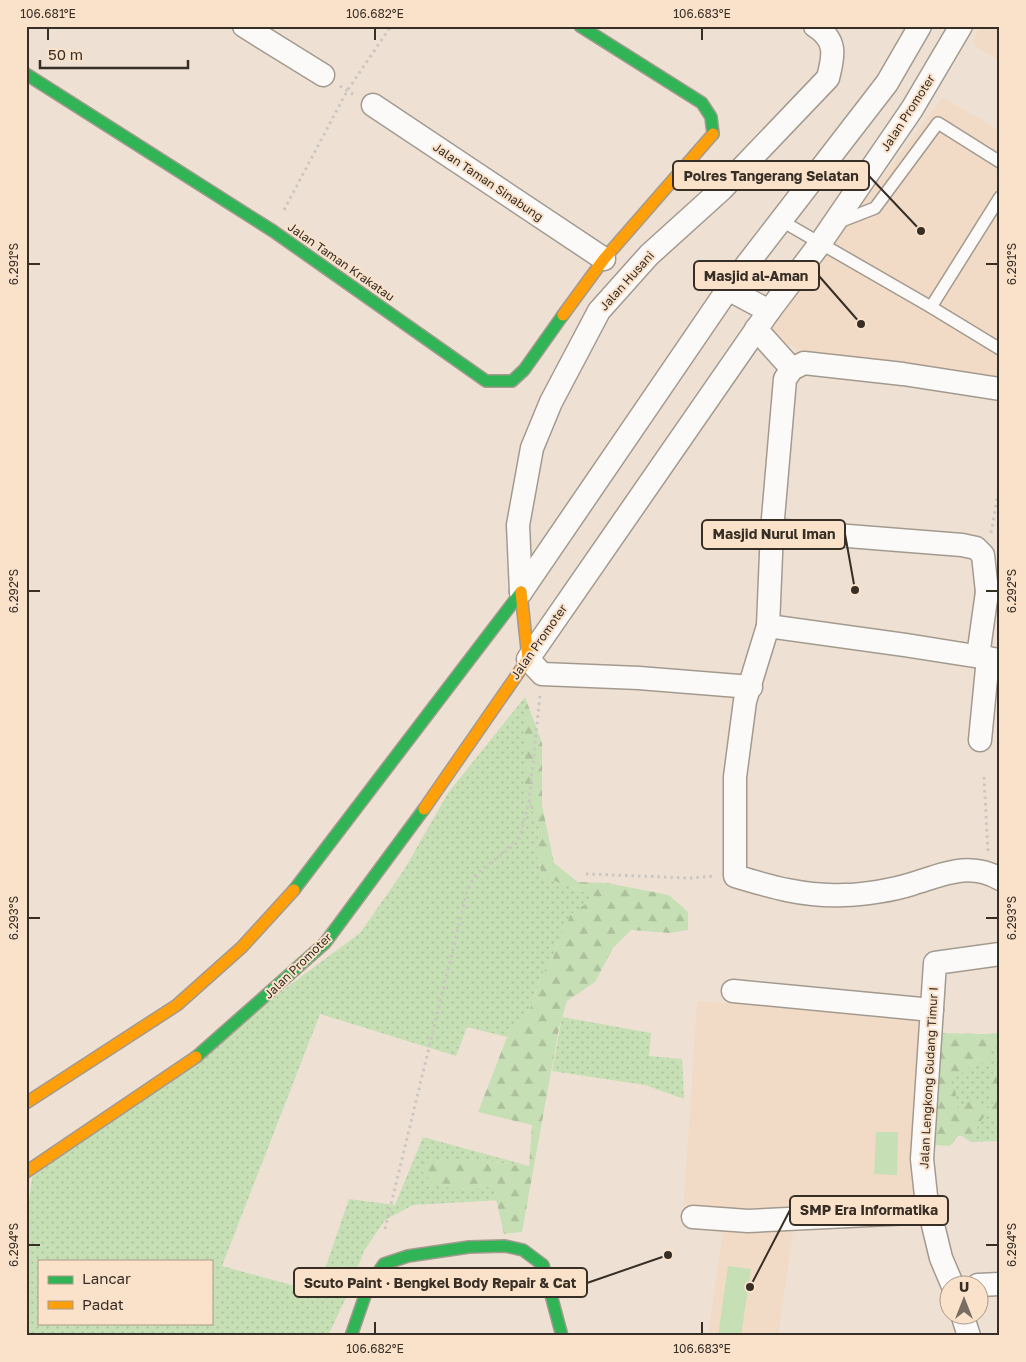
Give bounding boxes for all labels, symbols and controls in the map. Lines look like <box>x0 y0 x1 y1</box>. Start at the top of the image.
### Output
text: 106.681°E <box>20 6 76 21</box>
text: 106.682°E <box>346 6 404 21</box>
text: 106.683°E <box>673 6 731 21</box>
scale bar <box>40 38 188 70</box>
text: 50 m <box>48 45 83 63</box>
street label: Jalan Promoter <box>877 71 938 154</box>
street label: Jalan Taman Sinabung <box>430 139 546 224</box>
callout: Polres Tangerang Selatan <box>673 161 869 190</box>
text: Polres Tangerang Selatan <box>683 167 859 184</box>
street label: Jalan Taman Krakatau <box>285 219 398 304</box>
text: 6.291°S <box>6 243 21 285</box>
text: 6.291°S <box>1004 243 1019 285</box>
street label: Jalan Husani <box>596 248 657 313</box>
callout: Masjid al-Aman <box>694 261 819 290</box>
text: Masjid al-Aman <box>704 267 808 284</box>
callout: Masjid Nurul Iman <box>702 520 845 549</box>
text: Masjid Nurul Iman <box>713 525 835 542</box>
text: 6.292°S <box>6 568 21 613</box>
text: 6.292°S <box>1004 568 1019 613</box>
street label: Jalan Promoter <box>507 601 570 682</box>
text: 6.293°S <box>6 895 21 940</box>
text: 6.293°S <box>1004 895 1019 940</box>
street label: Jalan Promoter <box>261 929 335 1002</box>
street label: Jalan Lengkong Gudang Timur I <box>916 987 941 1169</box>
callout: SMP Era Informatika <box>790 1196 948 1225</box>
text: SMP Era Informatika <box>800 1201 938 1218</box>
text: 6.294°S <box>6 1223 21 1267</box>
text: 6.294°S <box>1004 1223 1019 1267</box>
legend <box>38 1260 212 1324</box>
callout: Scuto Paint · Bengkel Body Repair & Cat <box>294 1268 587 1297</box>
text: Lancar <box>82 1269 131 1287</box>
text: Scuto Paint · Bengkel Body Repair & Cat <box>304 1274 577 1291</box>
north arrow <box>938 1274 988 1324</box>
text: U <box>959 1278 969 1295</box>
text: Padat <box>82 1295 124 1313</box>
text: 106.682°E <box>346 1341 404 1356</box>
text: 106.683°E <box>673 1341 731 1356</box>

